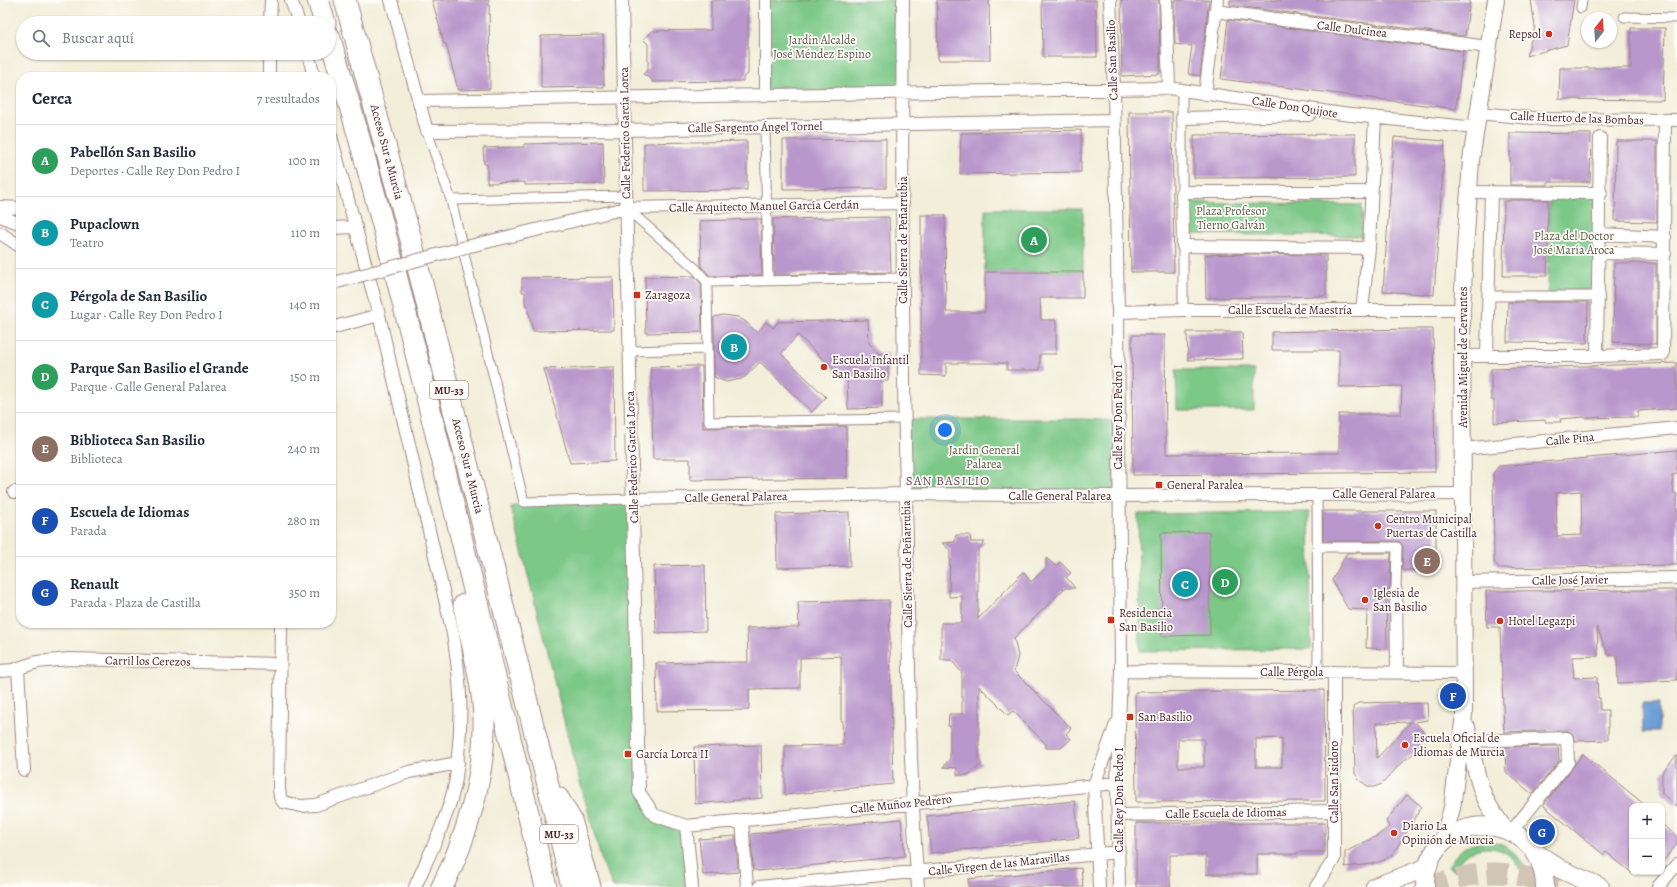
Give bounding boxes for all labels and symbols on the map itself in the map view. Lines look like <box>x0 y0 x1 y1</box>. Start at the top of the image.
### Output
north arrow <box>1581 12 1617 48</box>
street label: Calle Dulcinea <box>1316 17 1388 41</box>
street label: Calle San Basilio <box>1103 19 1121 101</box>
place label: Repsol <box>1509 26 1541 42</box>
marker: Repsol <box>1544 29 1554 39</box>
park label: Jardín Alcalde José Méndez Espino <box>773 32 871 62</box>
street label: Calle Federico García Lorca <box>616 66 634 199</box>
street label: Calle Don Quijote <box>1251 92 1339 122</box>
street label: Acceso Sur a Murcia <box>366 102 408 202</box>
street label: Calle Huerto de las Bombas <box>1510 108 1644 128</box>
street label: Calle Sargento Ángel Tornel <box>688 118 823 136</box>
street label: Calle Sierra de Peñarrubia <box>895 176 911 304</box>
street label: Calle Arquitecto Manuel García Cerdán <box>669 196 860 216</box>
park label: Plaza Profesor Tierno Galván <box>1196 203 1266 233</box>
pin: A <box>1021 225 1047 255</box>
park label: Plaza del Doctor José María Aroca <box>1533 228 1615 258</box>
street label: Avenida Miguel de Cervantes <box>1455 286 1471 429</box>
place label: Zaragoza <box>645 287 691 303</box>
marker: Zaragoza <box>632 290 642 300</box>
street label: Calle Escuela de Maestría <box>1228 302 1352 318</box>
pin: B <box>721 332 747 362</box>
place label: Escuela Infantil San Basilio <box>832 352 909 382</box>
marker: Escuela Infantil San Basilio <box>819 362 829 372</box>
street label: Calle Rey Don Pedro I <box>1110 364 1126 470</box>
road number: MU-33 <box>430 381 468 399</box>
street label: Calle Federico García Lorca <box>622 390 642 523</box>
street label: Acceso Sur a Murcia <box>448 416 488 516</box>
your location <box>935 420 955 440</box>
street label: Calle Pina <box>1545 428 1595 450</box>
park label: Jardín General Palarea <box>949 442 1019 472</box>
district label: SAN BASILIO <box>906 472 990 489</box>
place label: General Paralea <box>1167 477 1244 493</box>
marker: General Paralea <box>1154 480 1164 490</box>
street label: Calle General Palarea <box>1332 486 1436 502</box>
street label: Calle General Palarea <box>684 488 788 506</box>
street label: Calle General Palarea <box>1008 488 1112 504</box>
street label: Calle Sierra de Peñarrubia <box>898 500 916 628</box>
place label: Centro Municipal Puertas de Castilla <box>1386 511 1477 541</box>
marker: Centro Municipal Puertas de Castilla <box>1373 521 1383 531</box>
pin: E <box>1414 546 1440 576</box>
pin: D <box>1212 567 1238 597</box>
pin: C <box>1172 569 1198 599</box>
street label: Calle José Javier <box>1532 571 1609 589</box>
place label: Iglesia de San Basilio <box>1373 585 1427 615</box>
marker: Iglesia de San Basilio <box>1360 595 1370 605</box>
place label: Residencia San Basilio <box>1119 605 1173 635</box>
place label: Hotel Legazpi <box>1508 613 1575 629</box>
marker: Residencia San Basilio <box>1106 615 1116 625</box>
marker: Hotel Legazpi <box>1495 616 1505 626</box>
street label: Carril los Cerezos <box>105 652 191 670</box>
street label: Calle Pérgola <box>1260 664 1324 680</box>
pin: F <box>1440 681 1466 711</box>
place label: San Basilio <box>1138 709 1192 725</box>
marker: San Basilio <box>1125 712 1135 722</box>
place label: Escuela Oficial de Idiomas de Murcia <box>1413 730 1505 760</box>
marker: Escuela Oficial de Idiomas de Murcia <box>1400 740 1410 750</box>
street label: Calle San Isidoro <box>1326 741 1342 823</box>
place label: García Lorca II <box>636 746 709 762</box>
street label: Calle Rey Don Pedro I <box>1111 747 1127 853</box>
marker: García Lorca II <box>623 749 633 759</box>
street label: Calle Muñoz Pedrero <box>849 791 953 817</box>
street label: Calle Escuela de Idiomas <box>1165 804 1287 822</box>
pin: G <box>1529 817 1555 847</box>
place label: Diario La Opinión de Murcia <box>1402 818 1494 848</box>
road number: MU-33 <box>540 825 578 843</box>
marker: Diario La Opinión de Murcia <box>1389 828 1399 838</box>
street label: Calle Virgen de las Maravillas <box>927 849 1071 879</box>

